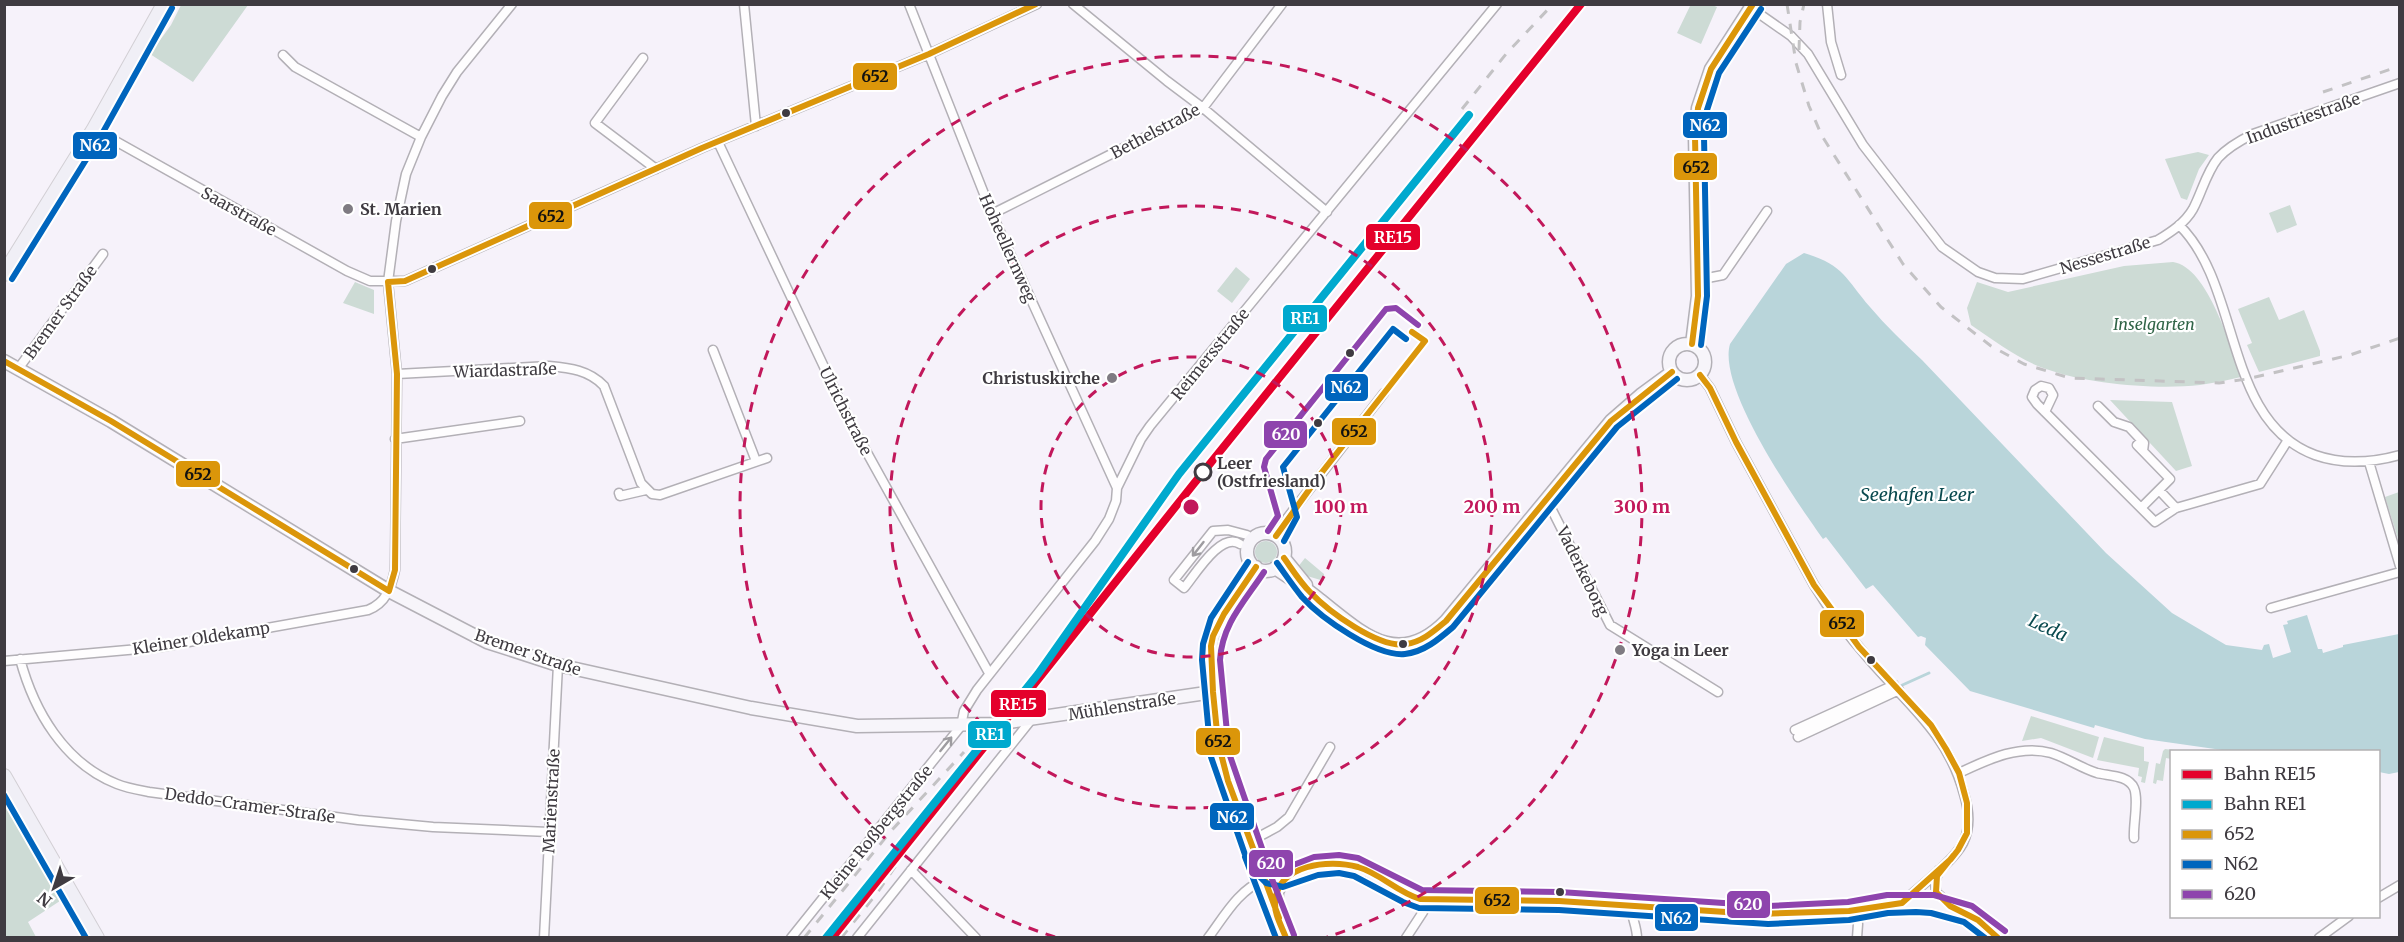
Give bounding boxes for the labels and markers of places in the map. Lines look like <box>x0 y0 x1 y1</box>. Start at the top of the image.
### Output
unlabelled marker <box>780 107 792 119</box>
place label: St. Marien <box>360 199 442 219</box>
marker: St. Marien <box>341 202 355 216</box>
unlabelled marker <box>426 263 438 275</box>
unlabelled marker <box>1344 347 1356 359</box>
place label: Christuskirche <box>983 368 1100 388</box>
marker: Christuskirche <box>1105 371 1119 385</box>
unlabelled marker <box>1312 417 1324 429</box>
place label: Leer (Ostfriesland) <box>1217 453 1326 491</box>
marker: Leer (Ostfriesland) <box>1194 463 1212 481</box>
centre of rings <box>1181 497 1201 517</box>
unlabelled marker <box>348 563 360 575</box>
unlabelled marker <box>1397 638 1409 650</box>
place label: Yoga in Leer <box>1631 640 1729 660</box>
marker: Yoga in Leer <box>1613 643 1627 657</box>
unlabelled marker <box>1865 654 1877 666</box>
unlabelled marker <box>1554 886 1566 898</box>

